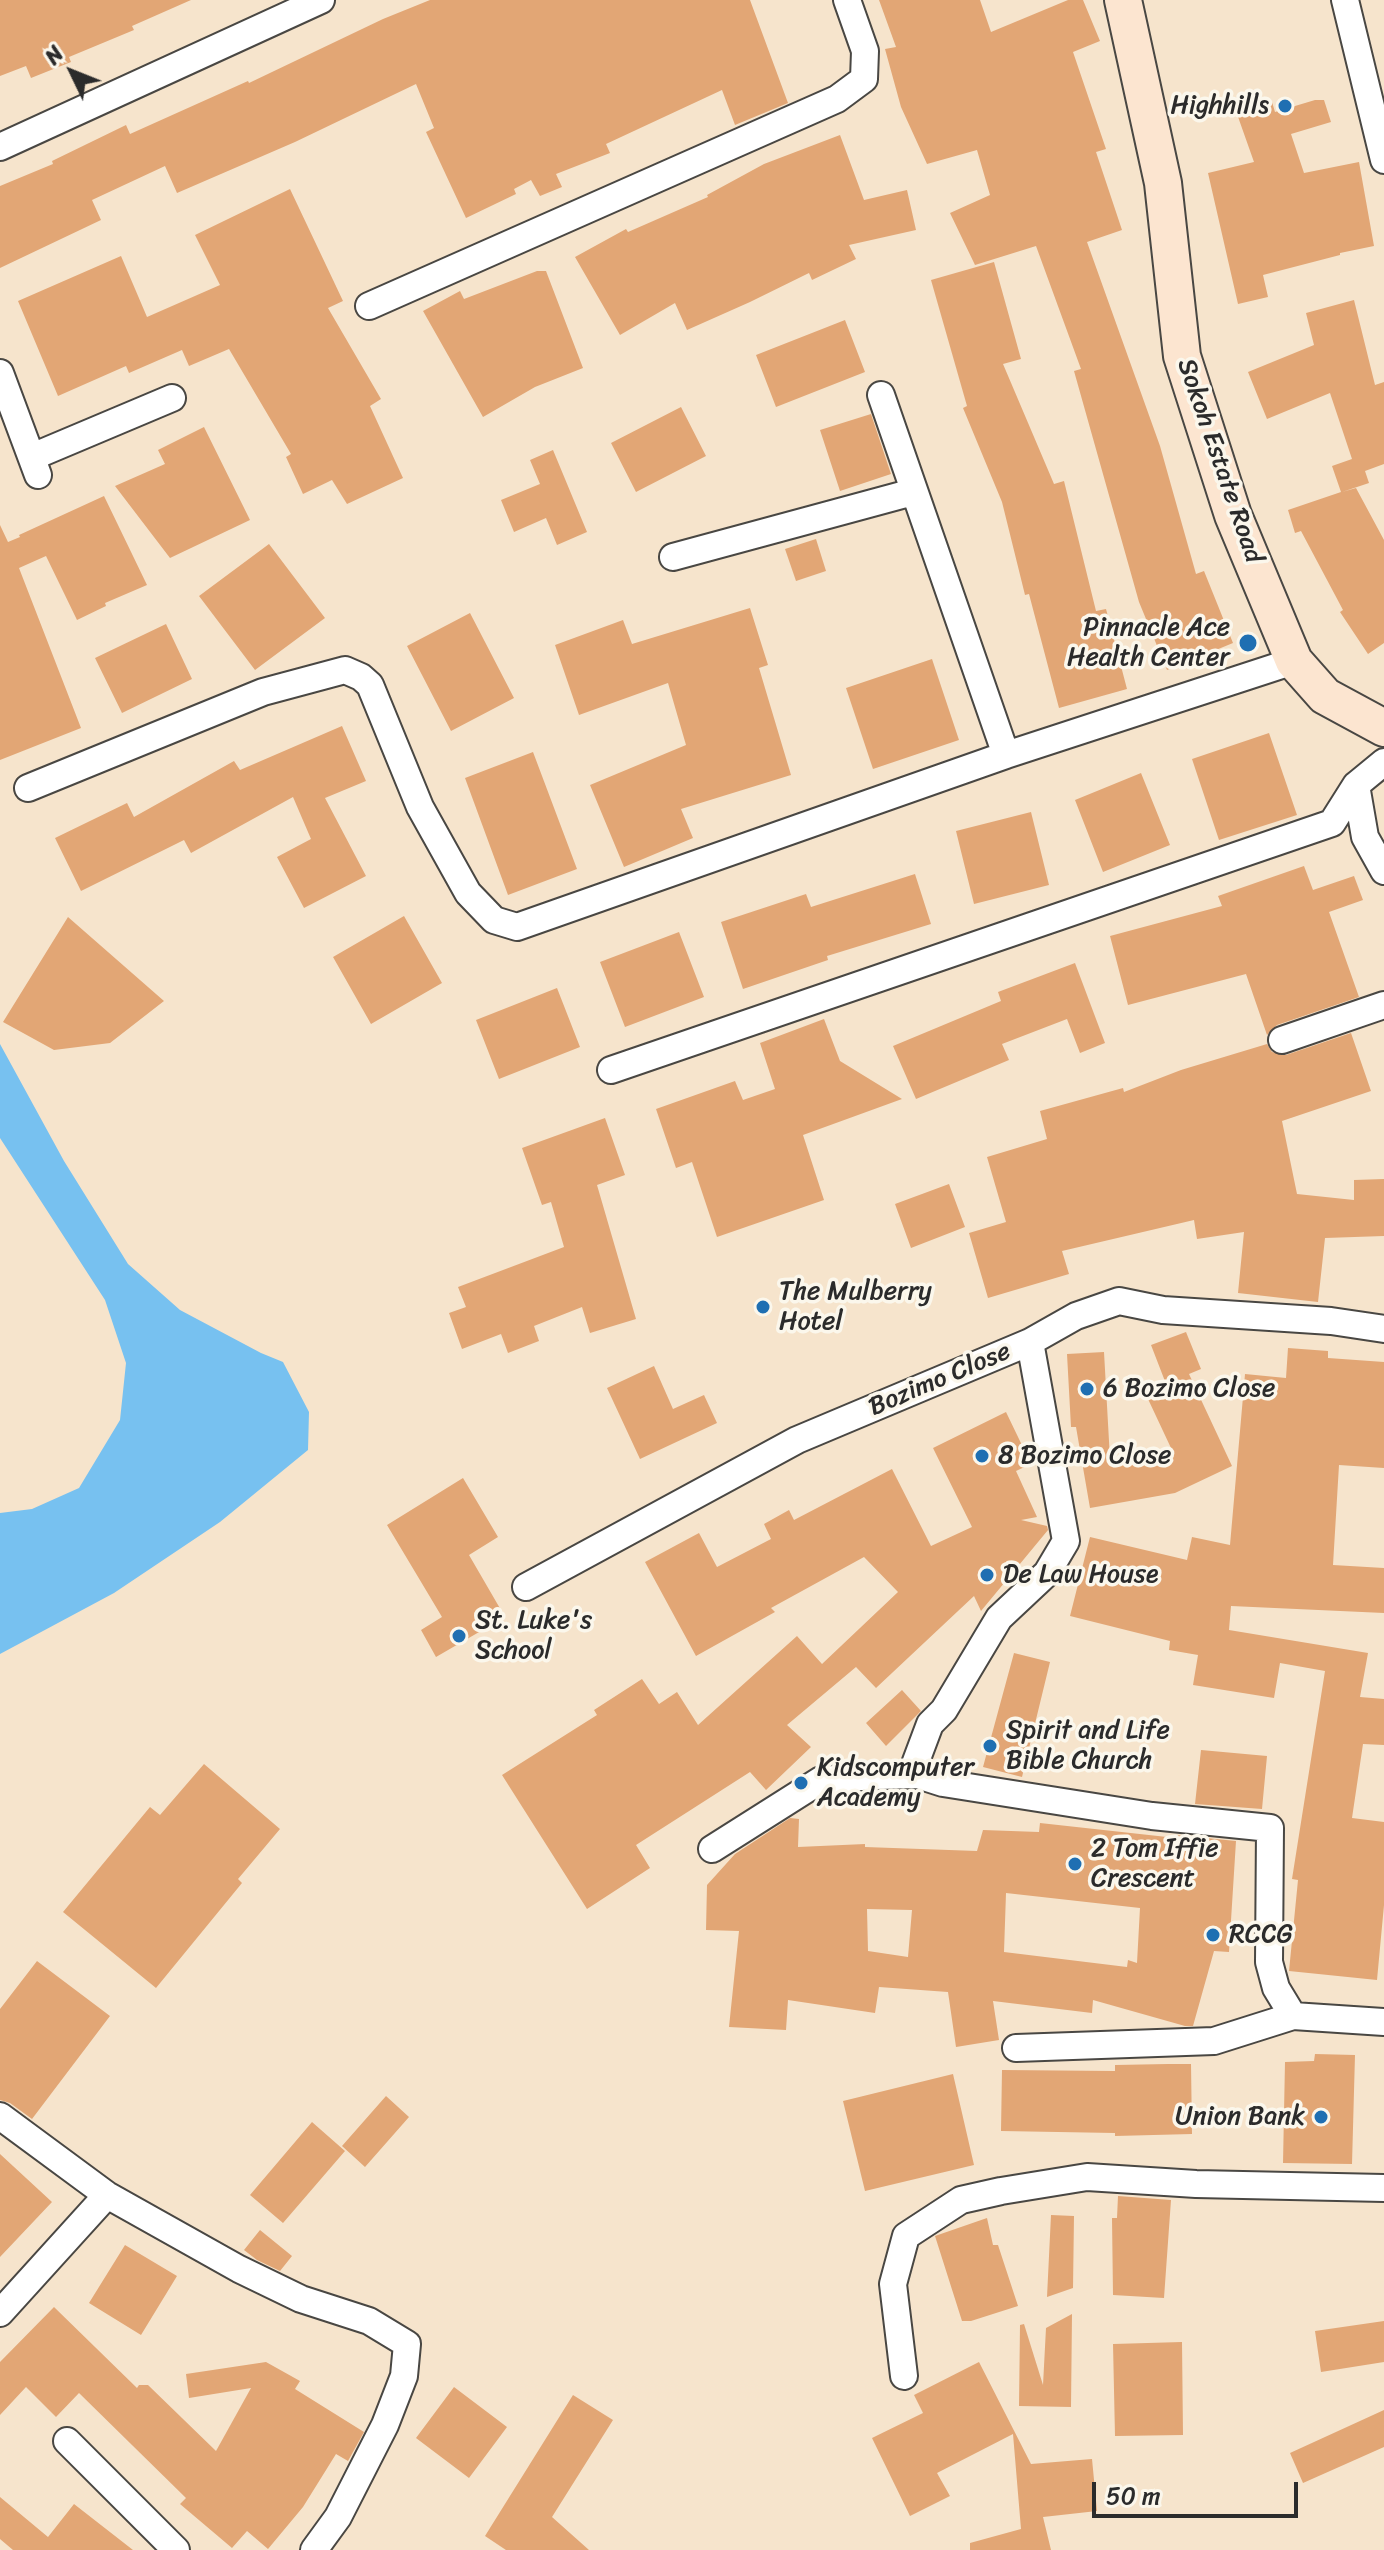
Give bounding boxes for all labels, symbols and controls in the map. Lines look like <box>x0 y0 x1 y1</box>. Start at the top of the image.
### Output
north arrow <box>32 32 112 112</box>
text: N <box>35 36 74 74</box>
place label: Highhills <box>1170 90 1269 122</box>
marker: Highhills <box>1276 97 1294 115</box>
street label: Sokoh Estate Road <box>1169 355 1269 567</box>
place label: Pinnacle Ace Health Center <box>1067 612 1230 674</box>
marker: Pinnacle Ace Health Center <box>1237 632 1259 654</box>
place label: The Mulberry Hotel <box>779 1276 932 1338</box>
marker: The Mulberry Hotel <box>754 1298 772 1316</box>
street label: Bozimo Close <box>864 1336 1016 1424</box>
place label: 6 Bozimo Close <box>1103 1373 1275 1405</box>
marker: 6 Bozimo Close <box>1078 1380 1096 1398</box>
place label: 8 Bozimo Close <box>998 1440 1171 1472</box>
marker: 8 Bozimo Close <box>973 1447 991 1465</box>
place label: De Law House <box>1003 1559 1159 1591</box>
marker: De Law House <box>978 1566 996 1584</box>
place label: St. Luke's School <box>475 1605 592 1666</box>
marker: St. Luke's School <box>450 1627 468 1645</box>
place label: Spirit and Life Bible Church <box>1006 1715 1170 1776</box>
marker: Spirit and Life Bible Church <box>981 1737 999 1755</box>
place label: Kidscomputer Academy <box>817 1752 974 1814</box>
marker: Kidscomputer Academy <box>792 1774 810 1792</box>
place label: 2 Tom Iffie Crescent <box>1091 1833 1219 1894</box>
marker: 2 Tom Iffie Crescent <box>1066 1855 1084 1873</box>
place label: RCCG <box>1229 1919 1293 1951</box>
marker: RCCG <box>1204 1926 1222 1944</box>
place label: Union Bank <box>1175 2101 1305 2133</box>
marker: Union Bank <box>1312 2108 1330 2126</box>
scale bar <box>1096 2466 1302 2516</box>
text: 50 m <box>1106 2475 1161 2517</box>

